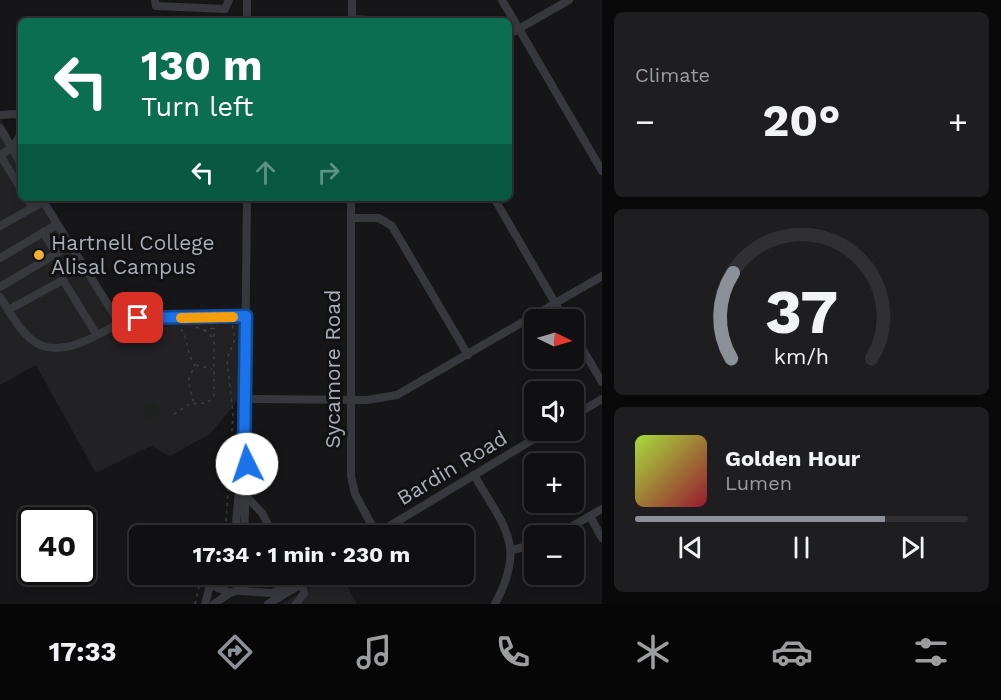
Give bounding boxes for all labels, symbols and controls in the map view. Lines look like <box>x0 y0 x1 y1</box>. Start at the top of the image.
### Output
text: 130 m <box>141 41 263 90</box>
icon: left <box>42 42 120 120</box>
text: Climate <box>635 63 710 87</box>
text: Turn left <box>141 91 253 123</box>
text: 20° <box>762 94 841 147</box>
text: − <box>635 102 655 141</box>
text: + <box>948 102 968 141</box>
icon: left <box>186 156 219 189</box>
icon: ahead <box>249 156 282 189</box>
icon: right <box>312 156 345 189</box>
place label: Hartnell College Alisal Campus <box>51 230 215 279</box>
marker: Hartnell College Alisal Campus <box>32 248 46 262</box>
text: 37 <box>765 275 838 348</box>
street label: Sycamore Road <box>320 290 345 448</box>
pin <box>112 292 163 343</box>
icon: arrive <box>121 301 154 334</box>
north arrow <box>524 309 584 369</box>
map controls <box>524 309 584 585</box>
text: km/h <box>774 344 829 369</box>
button: sound <box>524 381 584 441</box>
street label: Bardin Road <box>392 425 511 510</box>
position arrow <box>215 432 279 496</box>
text: Golden Hour <box>725 446 860 471</box>
button: + <box>524 453 584 513</box>
text: Lumen <box>725 471 792 495</box>
speed limit sign: 40 <box>18 507 96 585</box>
button: − <box>524 525 584 585</box>
icon: previous <box>674 531 707 564</box>
icon: pause <box>785 531 818 564</box>
icon: next <box>896 531 929 564</box>
text: 17:34 · 1 min · 230 m <box>193 542 410 567</box>
icon: directions <box>214 631 256 673</box>
icon: music <box>353 631 395 673</box>
icon: phone <box>492 631 534 673</box>
icon: climate <box>632 631 674 673</box>
icon: car <box>771 631 813 673</box>
icon: filters <box>910 631 952 673</box>
text: 17:33 <box>49 636 116 668</box>

